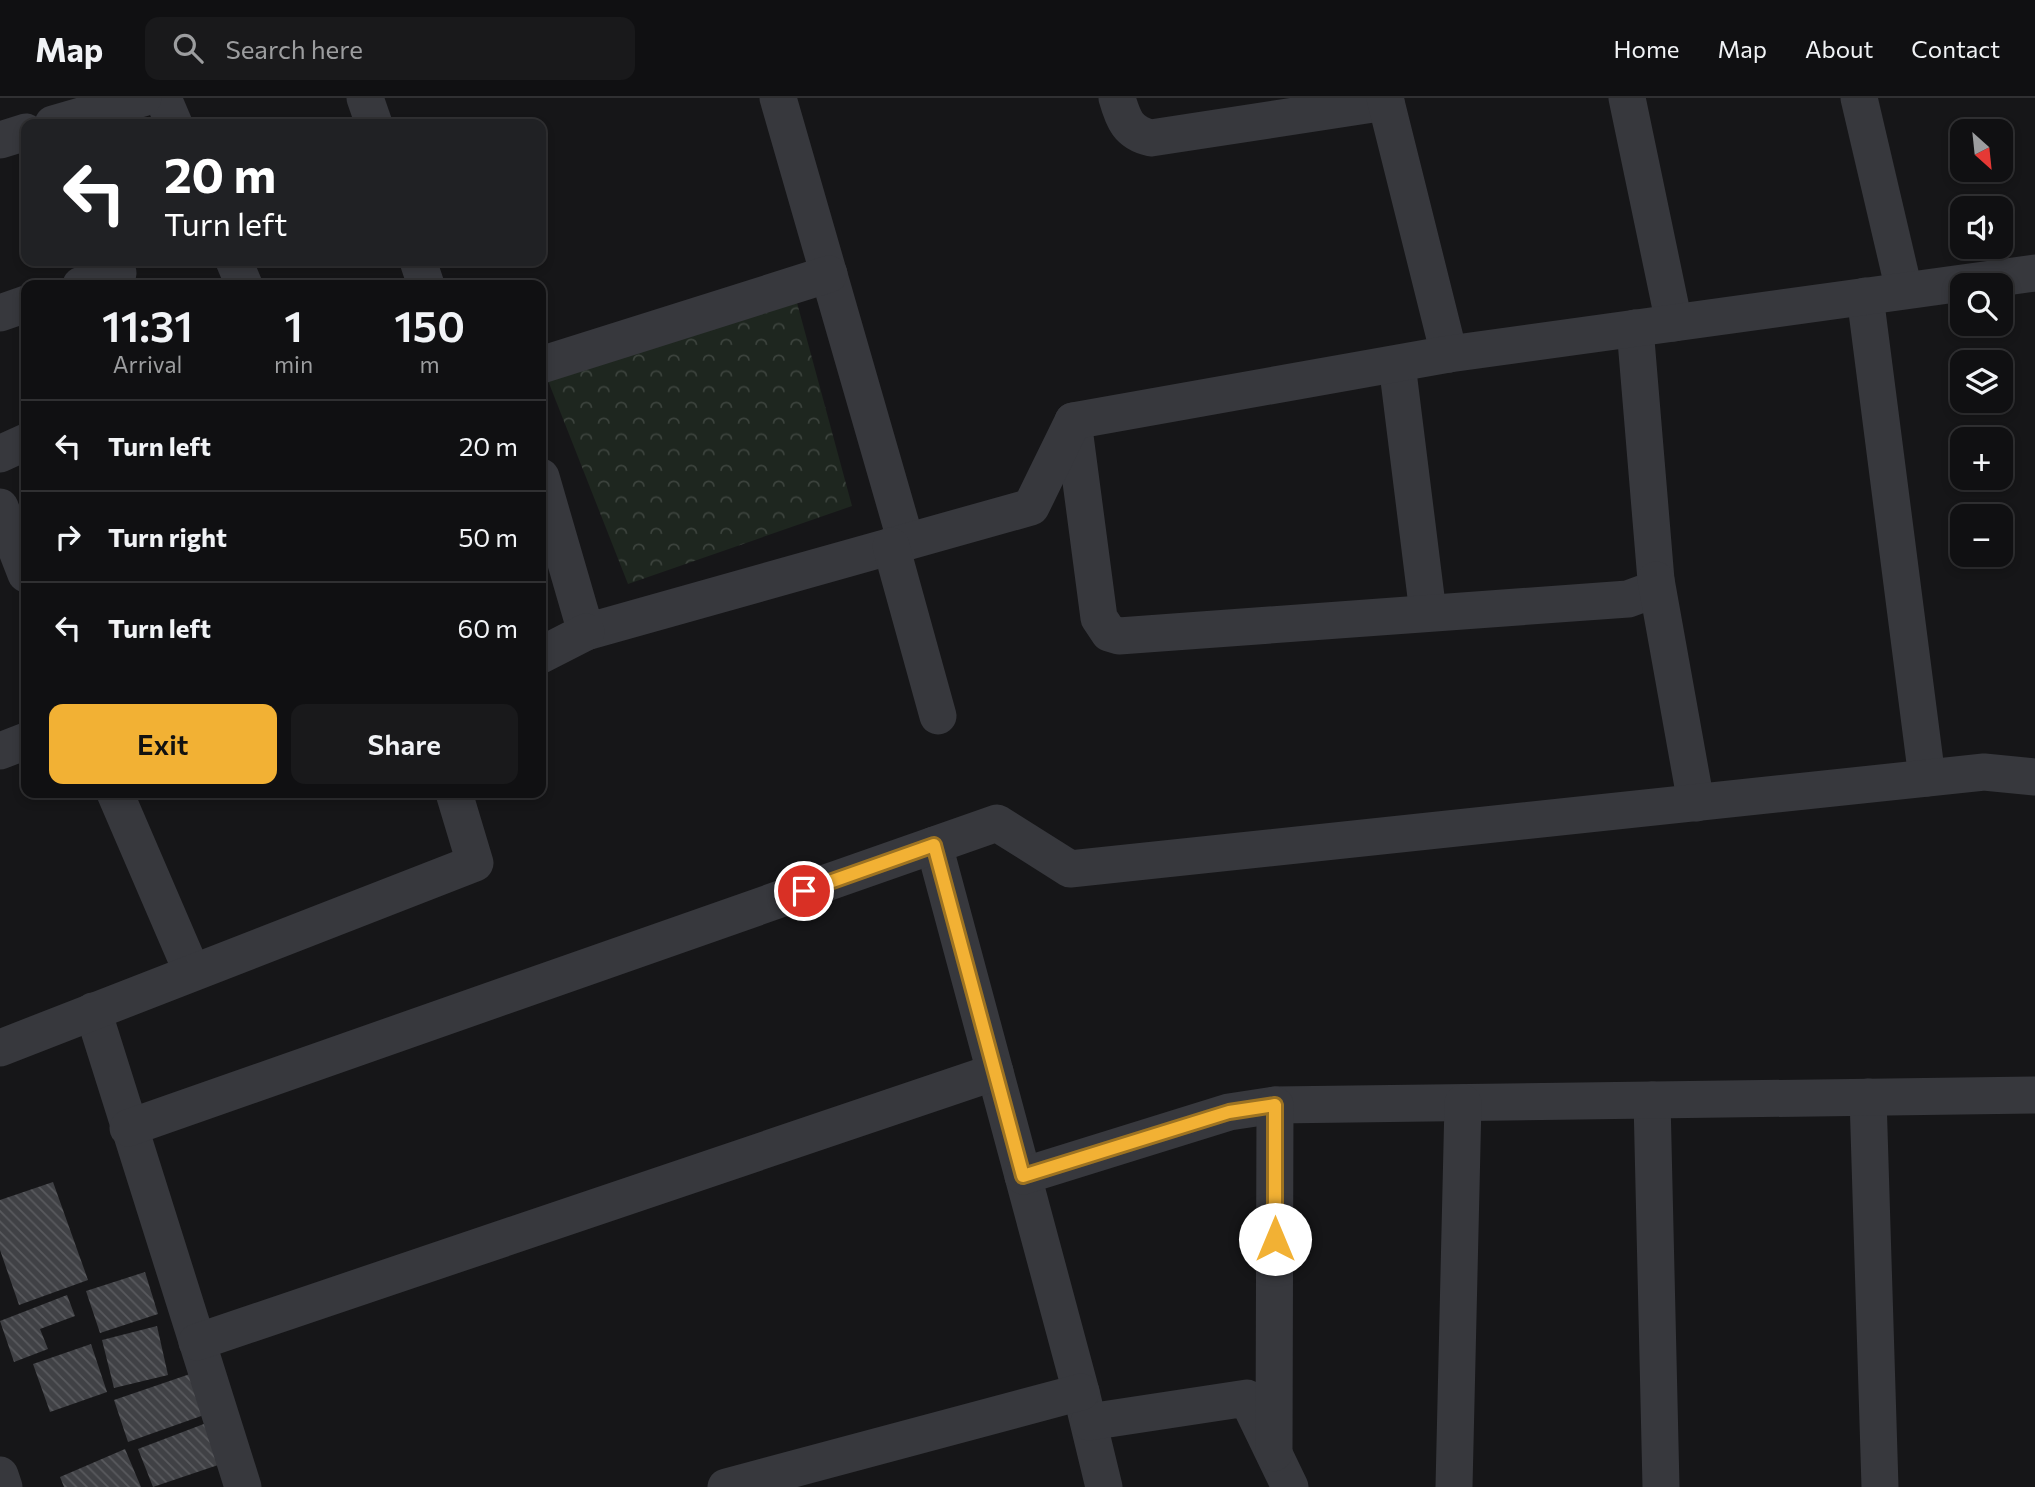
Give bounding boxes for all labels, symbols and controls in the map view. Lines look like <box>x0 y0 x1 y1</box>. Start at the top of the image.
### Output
search box <box>145 17 635 80</box>
text: Map <box>35 28 103 69</box>
icon: search <box>169 29 207 67</box>
text: Search here <box>225 33 363 64</box>
text: Home <box>1614 34 1680 63</box>
text: Map <box>1718 34 1767 63</box>
text: About <box>1805 34 1873 63</box>
text: Contact <box>1911 34 2000 63</box>
north arrow <box>1950 119 2012 182</box>
map controls <box>1950 119 2013 567</box>
text: 20 m <box>164 143 276 203</box>
icon: left <box>49 147 140 238</box>
button: sound <box>1950 196 2013 259</box>
text: Turn left <box>164 203 288 243</box>
button: search <box>1950 273 2013 336</box>
text: 11:31 <box>102 299 193 351</box>
text: 1 <box>284 299 303 351</box>
text: 150 <box>394 299 465 351</box>
text: Arrival <box>113 350 182 378</box>
text: min <box>274 350 313 378</box>
text: m <box>420 350 440 378</box>
button: layers <box>1950 350 2013 413</box>
icon: left <box>49 427 87 465</box>
button: + <box>1950 427 2013 490</box>
text: Turn left <box>108 430 211 461</box>
text: 20 m <box>459 430 518 461</box>
button: − <box>1950 504 2013 567</box>
icon: right <box>49 518 87 556</box>
text: Turn right <box>108 521 227 552</box>
text: 50 m <box>458 521 518 552</box>
icon: left <box>49 609 87 647</box>
text: Turn left <box>108 612 211 643</box>
text: 60 m <box>458 612 518 643</box>
button: Exit <box>49 704 277 784</box>
button: Share <box>291 704 518 784</box>
pin <box>774 861 834 921</box>
icon: arrive <box>785 872 823 910</box>
position arrow <box>1238 1202 1312 1276</box>

